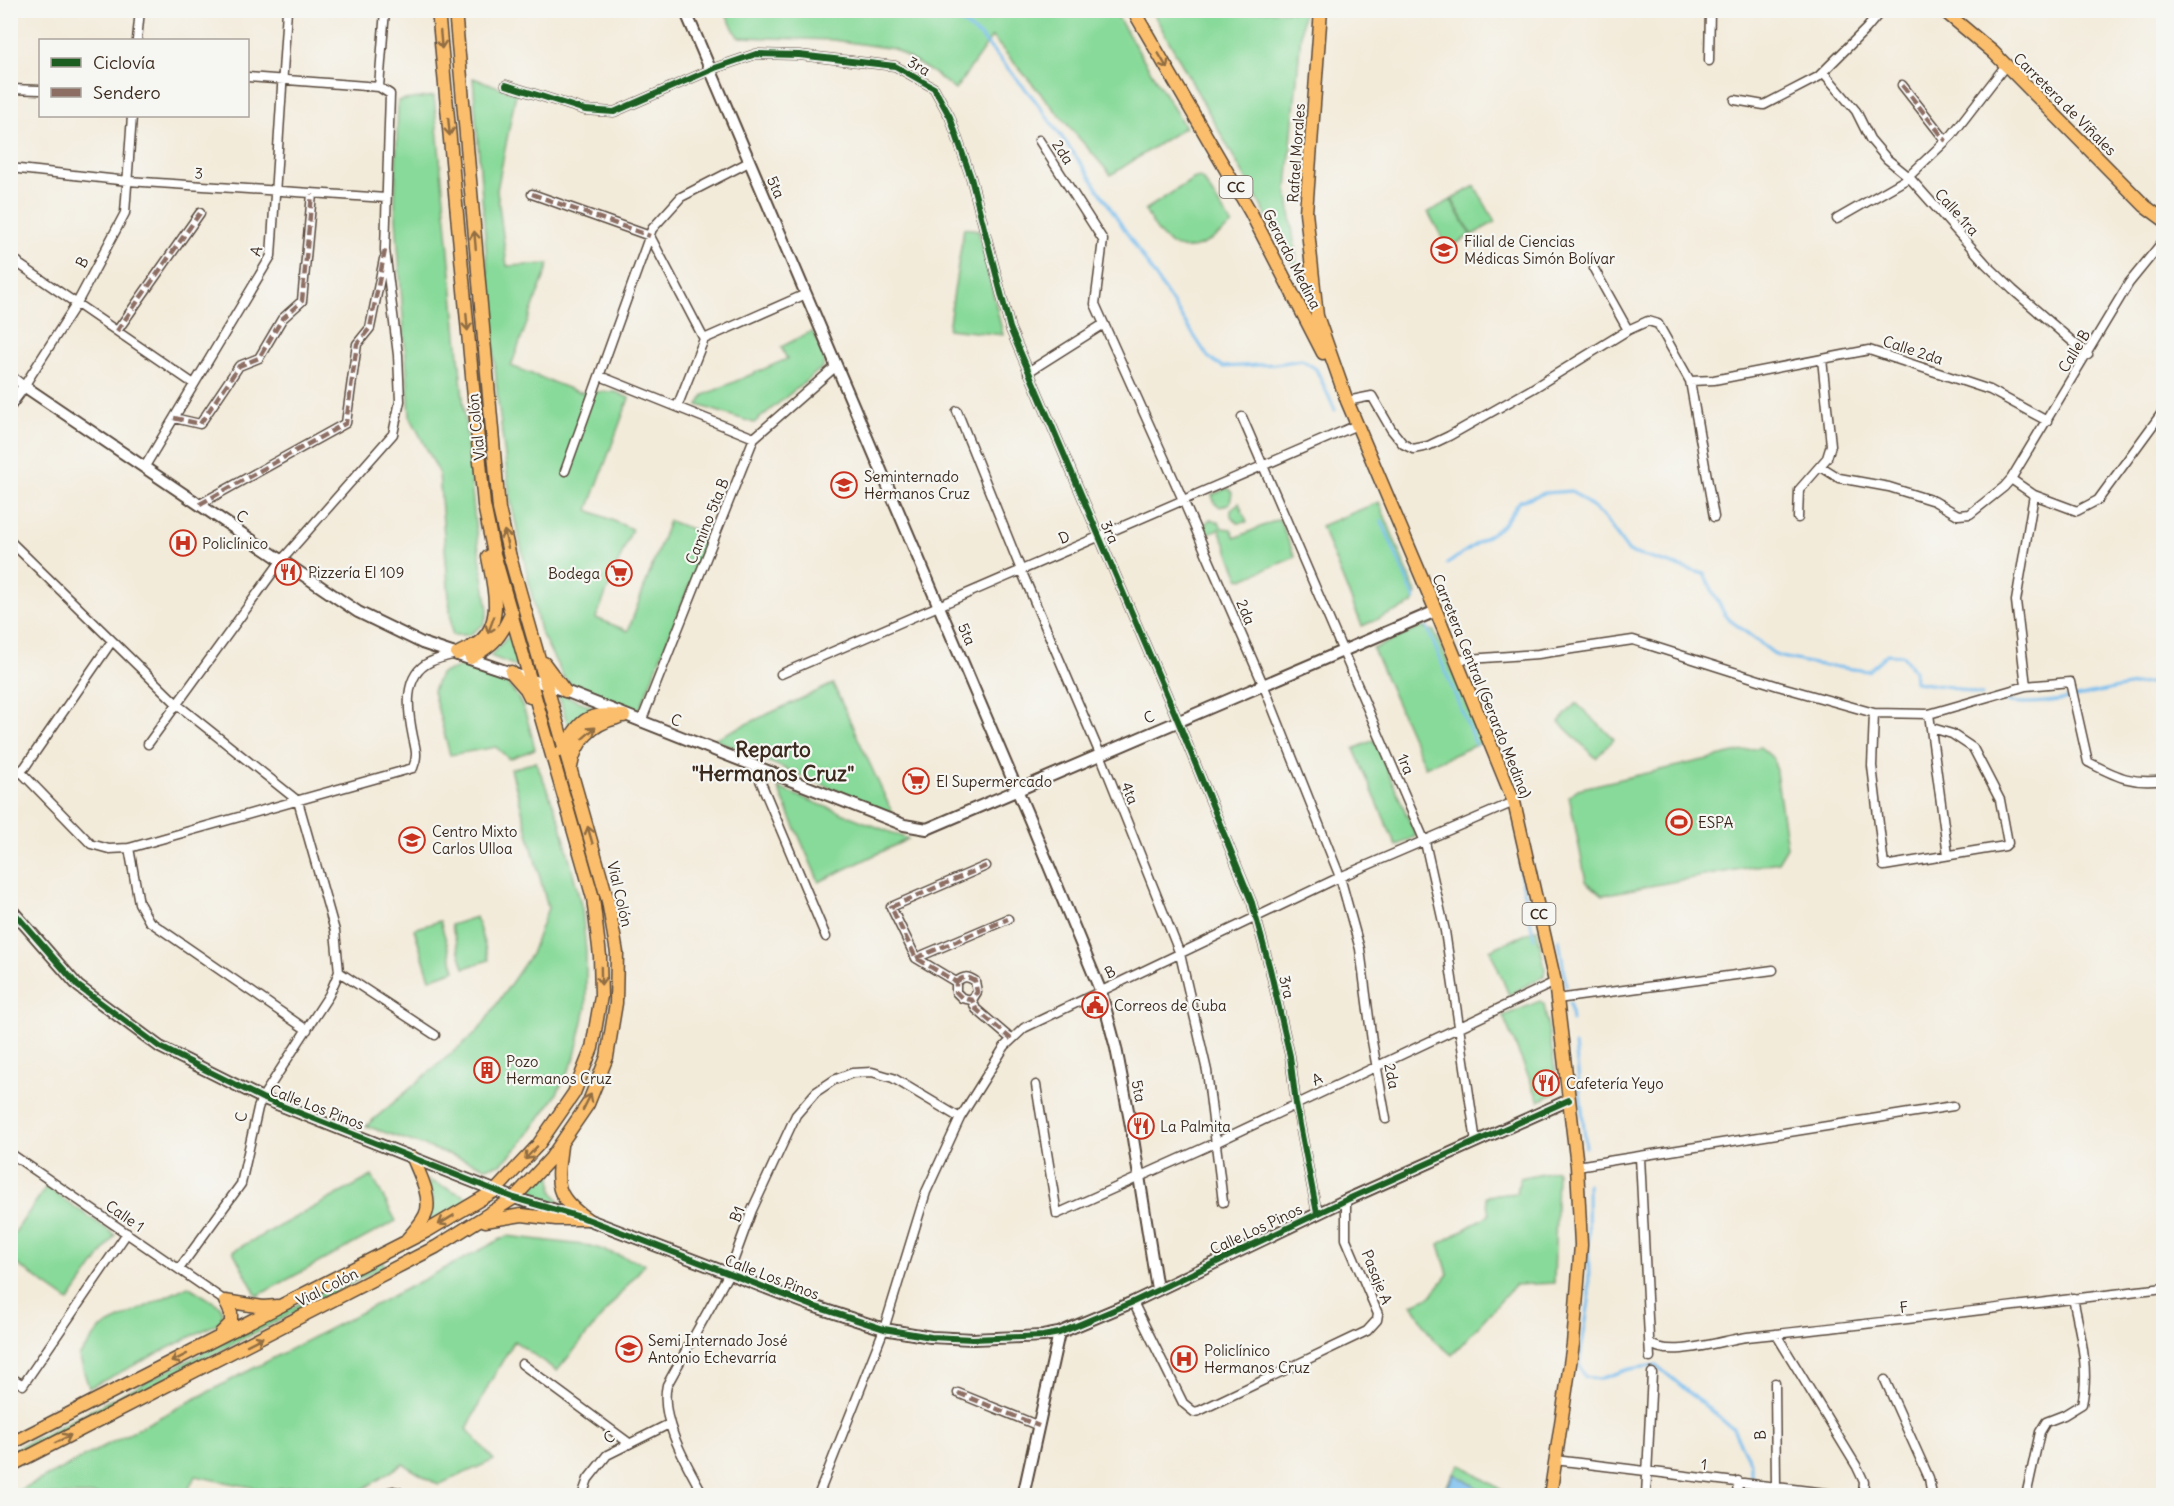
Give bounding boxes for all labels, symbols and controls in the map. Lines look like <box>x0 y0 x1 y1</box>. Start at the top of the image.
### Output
one-way arrow <box>436 29 447 49</box>
legend <box>39 39 249 117</box>
street label: Carretera de Viñales <box>2010 49 2121 160</box>
text: Ciclovía <box>93 51 155 74</box>
street label: 3ra <box>904 52 934 80</box>
one-way arrow <box>1157 52 1169 69</box>
text: Sendero <box>93 81 161 104</box>
street label: Rafael Morales <box>1283 103 1309 203</box>
one-way arrow <box>444 117 455 137</box>
street label: 2da <box>1048 136 1078 168</box>
street label: 3 <box>194 163 204 183</box>
street label: 5ta <box>763 173 789 201</box>
road number: CC <box>1220 176 1252 198</box>
street label: Calle 1ra <box>1931 184 1983 240</box>
street label: Gerardo Medina <box>1259 206 1326 313</box>
one-way arrow <box>469 231 480 251</box>
place label: Filial de Ciencias Médicas Simón Bolívar <box>1464 232 1615 268</box>
school or university icon: Filial de Ciencias Médicas Simón Bolívar <box>1429 235 1459 265</box>
street label: A <box>245 243 267 259</box>
street label: B <box>71 253 93 271</box>
one-way arrow <box>462 311 473 331</box>
street label: Calle B <box>2054 326 2094 376</box>
street label: Calle 2da <box>1880 331 1946 369</box>
street label: Vial Colón <box>463 392 489 461</box>
place label: Seminternado Hermanos Cruz <box>864 467 970 503</box>
school or university icon: Seminternado Hermanos Cruz <box>829 470 859 500</box>
street label: Camino 5ta B <box>681 475 733 567</box>
street label: C <box>233 505 252 527</box>
street label: 3ra <box>1097 518 1124 547</box>
street label: D <box>1055 526 1073 548</box>
hospital icon: Policlínico <box>168 528 198 558</box>
one-way arrow <box>499 529 511 548</box>
place label: Policlínico <box>202 534 268 553</box>
restaurant icon: Pizzería El 109 <box>273 557 303 587</box>
supermarket icon: Bodega <box>604 558 634 588</box>
place label: Pizzería El 109 <box>308 563 404 582</box>
place label: Bodega <box>548 564 600 583</box>
street label: Carretera Central (Gerardo Medina) <box>1428 571 1536 801</box>
street label: 2da <box>1232 597 1260 628</box>
one-way arrow <box>484 615 495 634</box>
street label: 5ta <box>954 620 980 648</box>
street label: C <box>1141 706 1157 728</box>
street label: C <box>668 709 684 731</box>
one-way arrow <box>581 726 596 740</box>
district label: Reparto "Hermanos Cruz" <box>692 736 854 787</box>
street label: 1ra <box>1393 751 1419 778</box>
supermarket icon: El Supermercado <box>901 766 931 796</box>
place label: El Supermercado <box>936 772 1052 791</box>
street label: 4ta <box>1117 779 1143 807</box>
sports icon: ESPA <box>1664 807 1694 837</box>
place label: ESPA <box>1698 813 1734 832</box>
place label: Centro Mixto Carlos Ulloa <box>432 822 518 858</box>
school or university icon: Centro Mixto Carlos Ulloa <box>397 825 427 855</box>
one-way arrow <box>584 826 595 845</box>
street label: Vial Colón <box>603 859 637 929</box>
road number: CC <box>1522 903 1556 925</box>
street label: B <box>1101 961 1119 983</box>
one-way arrow <box>595 965 606 985</box>
street label: 3ra <box>1275 974 1299 1001</box>
public building icon: Correos de Cuba <box>1080 990 1110 1020</box>
place label: Correos de Cuba <box>1114 996 1227 1015</box>
place label: Pozo Hermanos Cruz <box>506 1052 612 1088</box>
building icon: Pozo Hermanos Cruz <box>472 1055 502 1085</box>
street label: 2da <box>1380 1062 1404 1091</box>
street label: A <box>1309 1068 1326 1090</box>
restaurant icon: Cafetería Yeyo <box>1531 1068 1561 1098</box>
place label: Cafetería Yeyo <box>1566 1074 1664 1093</box>
street label: 5ta <box>1128 1078 1151 1104</box>
street label: Calle Los Pinos <box>267 1080 367 1134</box>
one-way arrow <box>582 1094 594 1112</box>
street label: C <box>231 1110 251 1124</box>
restaurant icon: La Palmita <box>1126 1111 1156 1141</box>
place label: La Palmita <box>1160 1117 1231 1136</box>
one-way arrow <box>524 1145 538 1160</box>
street label: Calle 1 <box>102 1196 148 1236</box>
street label: Calle Los Pinos <box>1207 1199 1305 1259</box>
street label: B1 <box>725 1203 749 1225</box>
one-way arrow <box>437 1215 455 1226</box>
street label: Pasaje A <box>1357 1247 1397 1307</box>
street label: Calle Los Pinos <box>722 1250 822 1304</box>
street label: Vial Colón <box>293 1263 361 1311</box>
street label: F <box>1899 1297 1910 1317</box>
place label: Semi Internado José Antonio Echevarría <box>648 1331 788 1367</box>
school or university icon: Semi Internado José Antonio Echevarría <box>614 1334 644 1364</box>
one-way arrow <box>246 1335 263 1347</box>
place label: Policlínico Hermanos Cruz <box>1204 1341 1310 1377</box>
hospital icon: Policlínico Hermanos Cruz <box>1169 1344 1199 1374</box>
one-way arrow <box>171 1353 189 1365</box>
street label: C <box>600 1426 618 1448</box>
street label: B <box>1750 1430 1770 1440</box>
one-way arrow <box>53 1433 71 1444</box>
street label: 1 <box>1700 1454 1708 1474</box>

